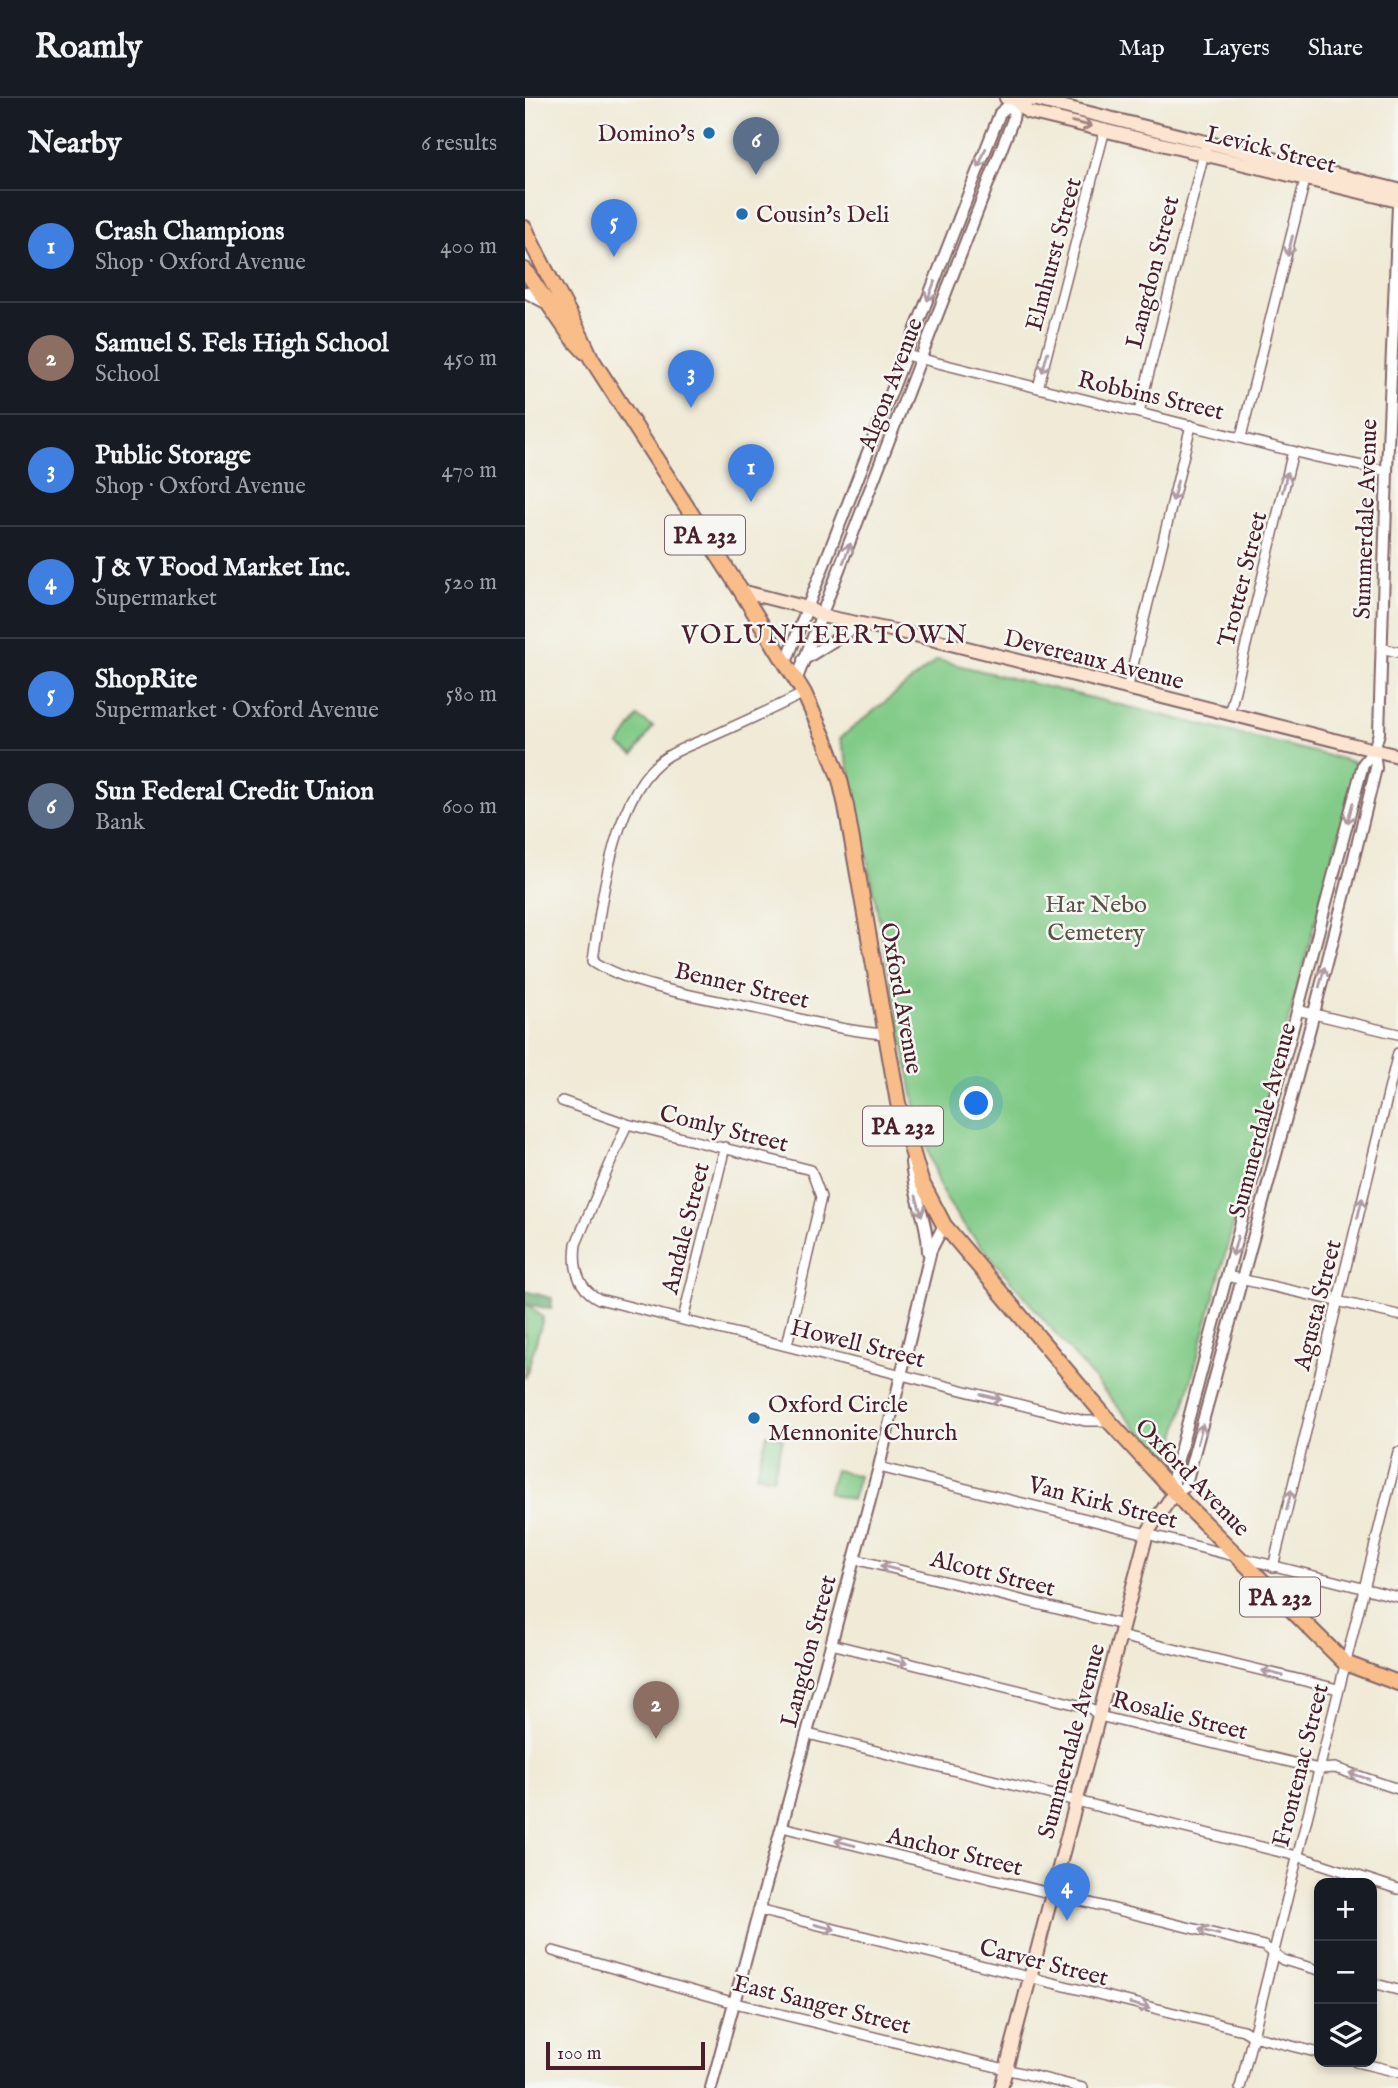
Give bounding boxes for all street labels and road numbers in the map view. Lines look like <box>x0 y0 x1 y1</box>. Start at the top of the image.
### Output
street label: Levick Street <box>1202 119 1339 182</box>
street label: Elmhurst Street <box>1019 174 1090 334</box>
street label: Langdon Street <box>1119 193 1187 352</box>
street label: Algon Avenue <box>851 314 931 456</box>
street label: Robbins Street <box>1075 365 1227 428</box>
street label: Summerdale Avenue <box>1348 418 1385 620</box>
street label: Trotter Street <box>1212 508 1275 650</box>
road number: PA 232 <box>665 516 745 555</box>
street label: Devereaux Avenue <box>1000 623 1187 698</box>
street label: Oxford Avenue <box>872 920 929 1076</box>
street label: Benner Street <box>671 956 812 1017</box>
street label: Summerdale Avenue <box>1222 1019 1304 1221</box>
street label: Comly Street <box>656 1098 791 1160</box>
road number: PA 232 <box>863 1107 943 1146</box>
street label: Andale Street <box>655 1159 718 1298</box>
street label: Agusta Street <box>1287 1237 1350 1375</box>
street label: Howell Street <box>787 1313 928 1376</box>
street label: Oxford Avenue <box>1128 1412 1256 1544</box>
street label: Van Kirk Street <box>1024 1470 1181 1537</box>
street label: Alcott Street <box>926 1544 1058 1605</box>
street label: Langdon Street <box>774 1572 845 1731</box>
road number: PA 232 <box>1240 1578 1320 1616</box>
street label: Summerdale Avenue <box>1031 1640 1113 1842</box>
street label: Frontenac Street <box>1266 1681 1337 1850</box>
street label: Rosalie Street <box>1109 1685 1251 1748</box>
street label: Anchor Street <box>883 1820 1026 1884</box>
street label: Carver Street <box>976 1933 1111 1994</box>
street label: East Sanger Street <box>730 1968 914 2043</box>

